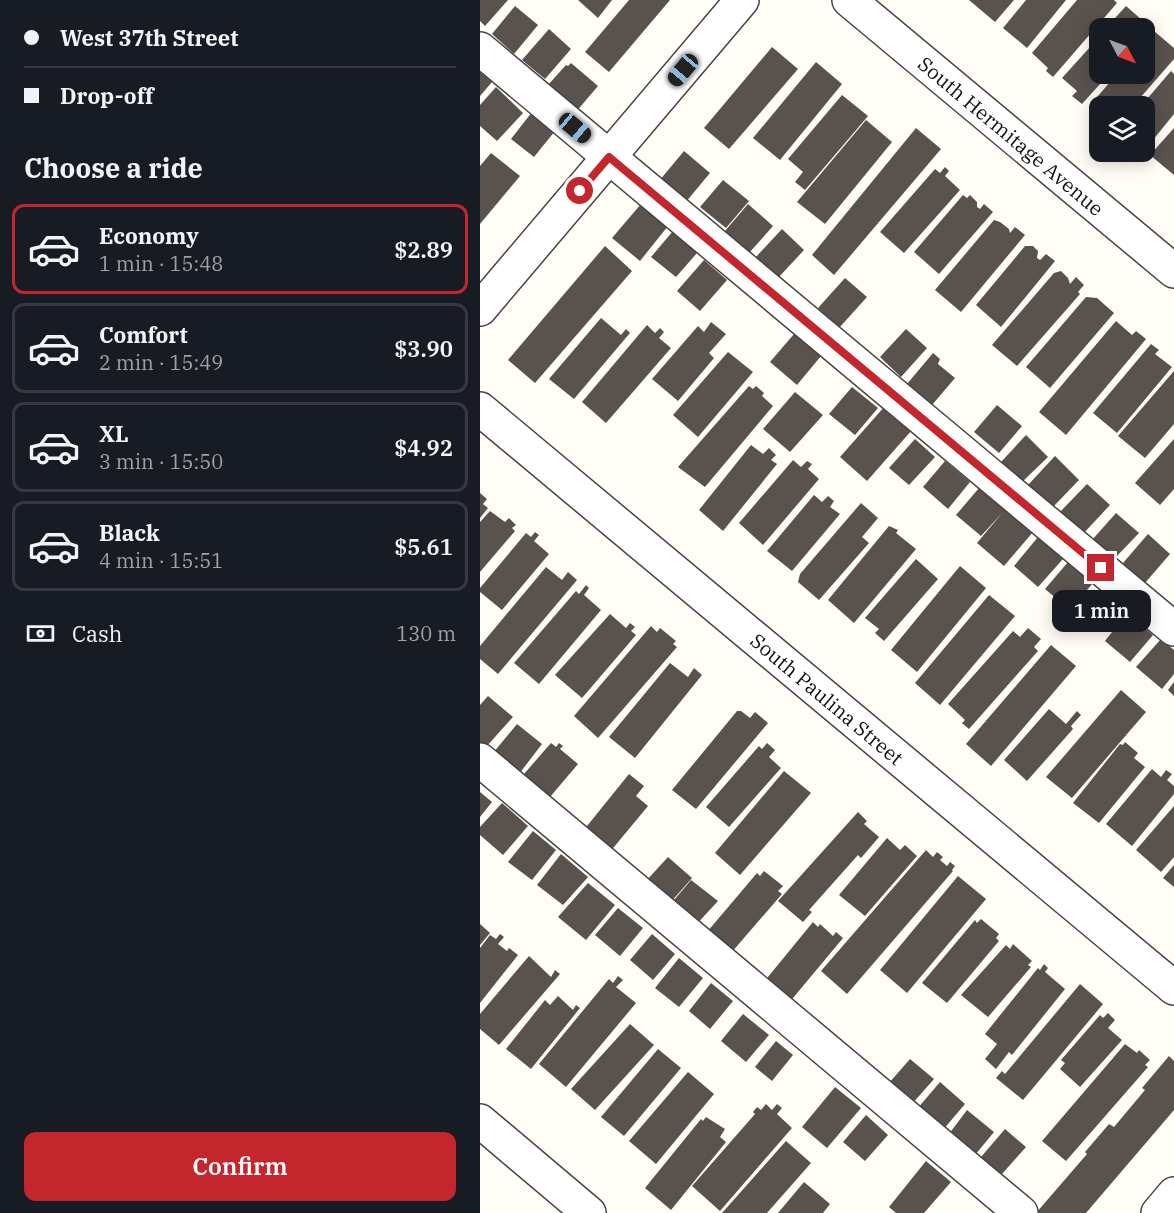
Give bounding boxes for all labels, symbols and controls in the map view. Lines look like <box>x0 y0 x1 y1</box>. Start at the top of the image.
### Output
north arrow <box>1089 18 1155 84</box>
map controls <box>1089 18 1155 162</box>
text: West 37th Street <box>60 23 238 52</box>
car <box>665 50 701 90</box>
street label: South Hermitage Avenue <box>912 50 1110 222</box>
text: Drop-off <box>60 81 154 110</box>
button: layers <box>1089 96 1155 162</box>
car <box>555 110 595 146</box>
text: Choose a ride <box>24 150 203 185</box>
route start <box>566 177 593 204</box>
text: Economy <box>99 221 199 250</box>
icon: car <box>27 222 81 276</box>
text: $2.89 <box>394 235 453 264</box>
text: 1 min · 15:48 <box>99 250 223 277</box>
text: Comfort <box>99 320 188 349</box>
icon: car <box>27 321 81 375</box>
text: $3.90 <box>394 334 453 363</box>
text: 2 min · 15:49 <box>99 349 223 376</box>
text: XL <box>99 419 129 448</box>
icon: car <box>27 420 81 474</box>
text: $4.92 <box>394 433 453 462</box>
text: 3 min · 15:50 <box>99 448 223 475</box>
text: Black <box>99 518 160 547</box>
icon: car <box>27 519 81 573</box>
text: $5.61 <box>394 532 453 561</box>
text: 4 min · 15:51 <box>99 547 223 574</box>
route end <box>1087 554 1114 581</box>
callout: 1 min <box>1052 589 1150 631</box>
text: 1 min <box>1074 597 1129 624</box>
icon: cash <box>24 617 57 650</box>
text: Cash <box>72 619 123 648</box>
text: 130 m <box>396 620 456 647</box>
street label: South Paulina Street <box>745 627 909 771</box>
button: Confirm <box>24 1132 456 1201</box>

